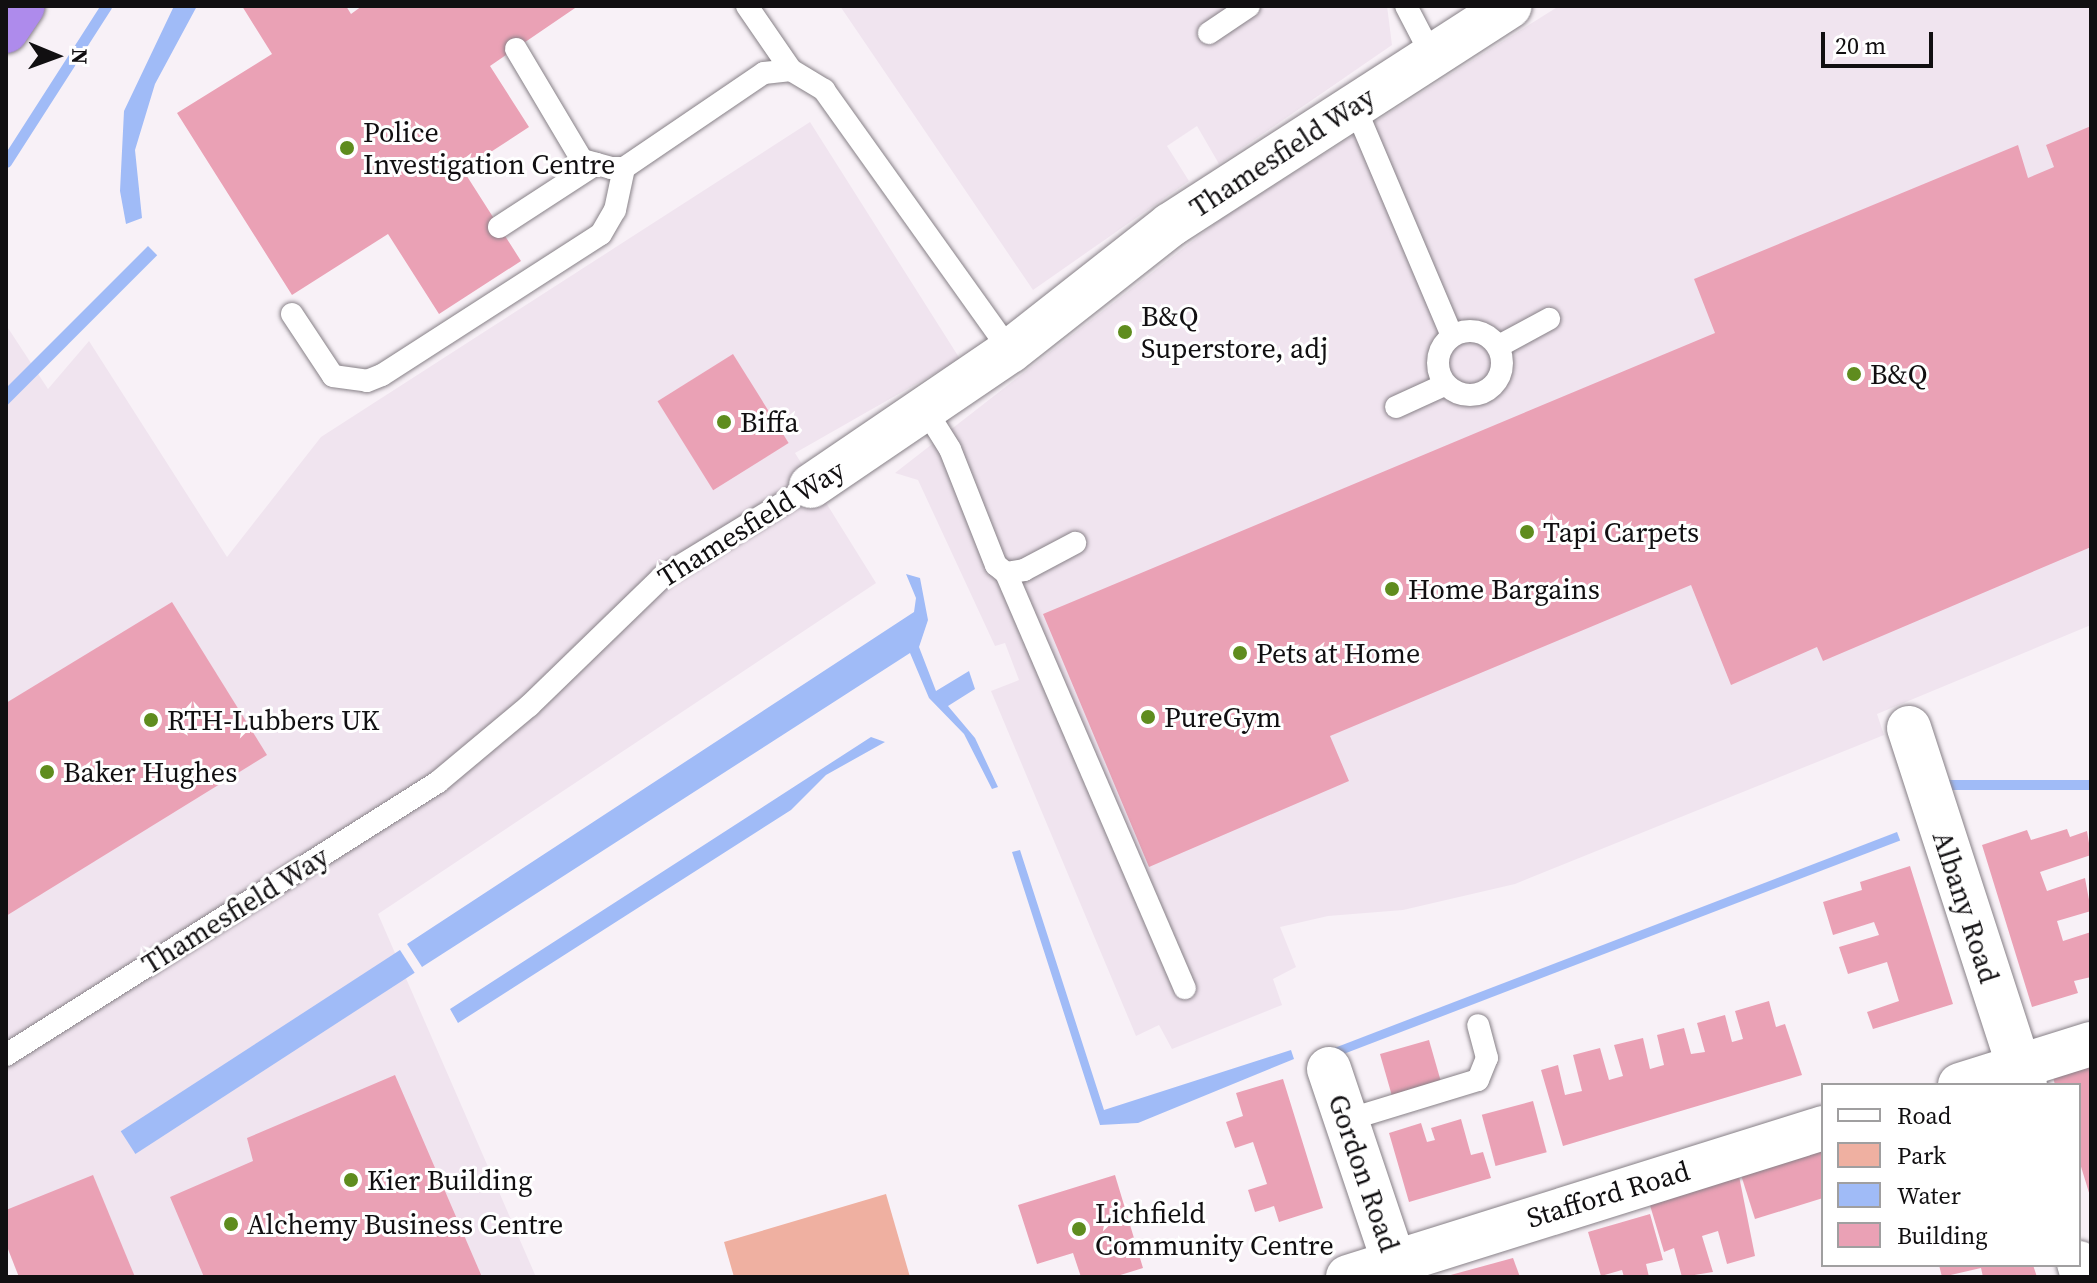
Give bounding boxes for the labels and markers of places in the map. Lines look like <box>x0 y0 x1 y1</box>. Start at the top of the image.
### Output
place label: Police Investigation Centre <box>363 115 615 181</box>
marker: Police Investigation Centre <box>338 139 356 157</box>
place label: B&Q Superstore, adj <box>1141 299 1328 365</box>
marker: B&Q Superstore, adj <box>1116 323 1134 341</box>
place label: B&Q <box>1870 357 1928 391</box>
marker: B&Q <box>1845 365 1863 383</box>
place label: Biffa <box>740 405 799 439</box>
marker: Biffa <box>715 413 733 431</box>
place label: Tapi Carpets <box>1543 515 1699 549</box>
marker: Tapi Carpets <box>1518 523 1536 541</box>
place label: Home Bargains <box>1408 572 1600 606</box>
marker: Home Bargains <box>1383 580 1401 598</box>
place label: Pets at Home <box>1256 636 1420 670</box>
marker: Pets at Home <box>1231 644 1249 662</box>
place label: PureGym <box>1164 700 1281 734</box>
place label: RTH-Lubbers UK <box>167 703 379 737</box>
marker: PureGym <box>1139 708 1157 726</box>
marker: RTH-Lubbers UK <box>142 711 160 729</box>
place label: Baker Hughes <box>63 755 237 789</box>
marker: Baker Hughes <box>38 763 56 781</box>
place label: Kier Building <box>367 1163 532 1197</box>
marker: Kier Building <box>342 1171 360 1189</box>
place label: Lichfield Community Centre <box>1095 1196 1334 1262</box>
place label: Alchemy Business Centre <box>247 1207 563 1241</box>
marker: Alchemy Business Centre <box>222 1215 240 1233</box>
marker: Lichfield Community Centre <box>1070 1220 1088 1238</box>

